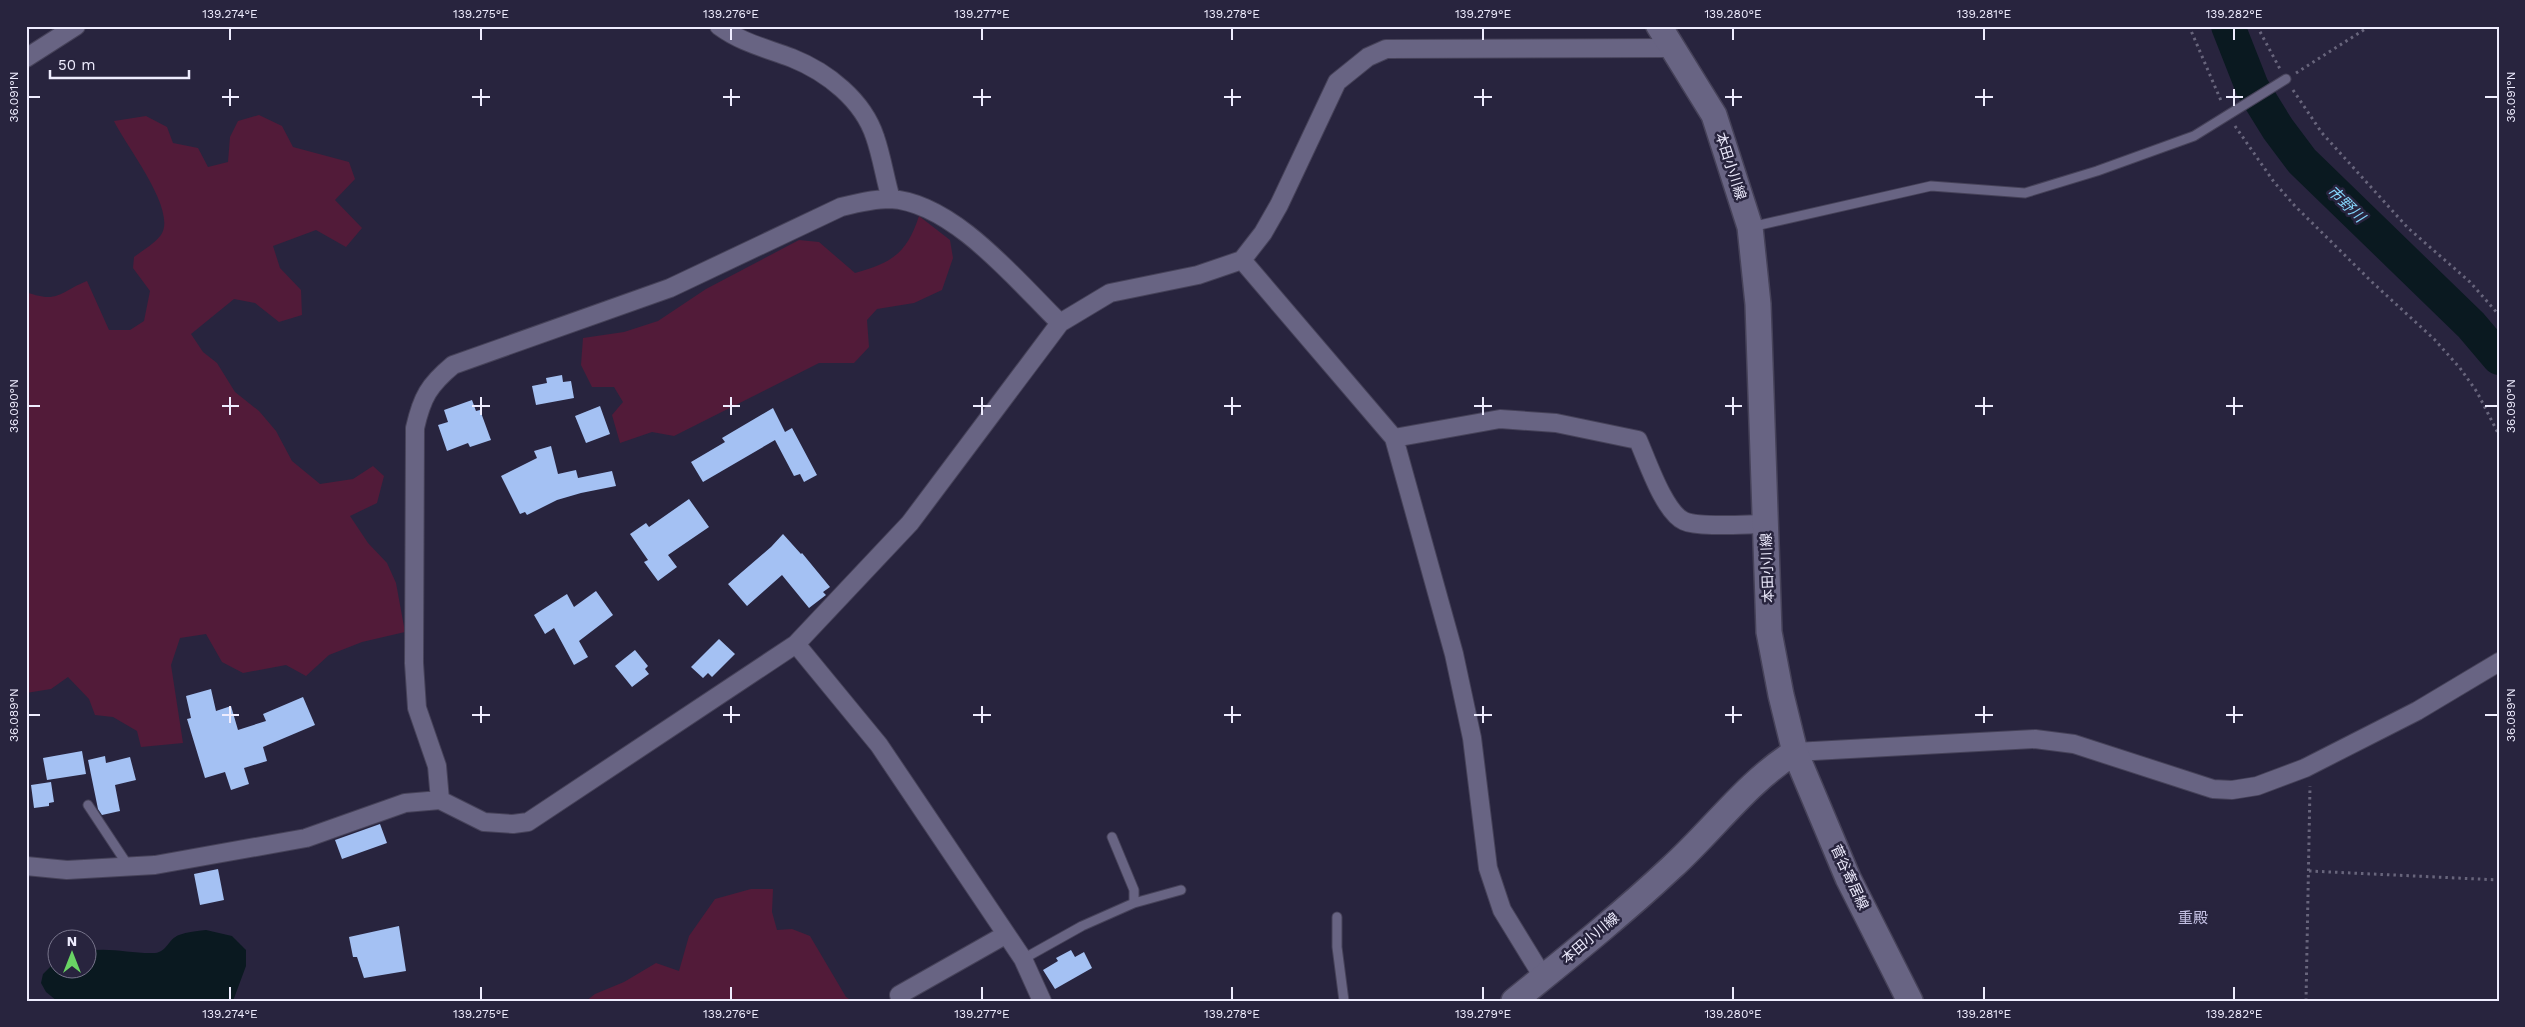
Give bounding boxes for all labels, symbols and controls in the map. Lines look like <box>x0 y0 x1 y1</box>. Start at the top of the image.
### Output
text: 139.274°E <box>202 7 258 21</box>
text: 139.275°E <box>453 7 509 21</box>
text: 139.276°E <box>703 7 759 21</box>
text: 139.277°E <box>954 7 1010 21</box>
text: 139.278°E <box>1204 7 1260 21</box>
text: 139.279°E <box>1455 7 1511 21</box>
text: 139.280°E <box>1704 7 1762 21</box>
text: 139.281°E <box>1957 7 2012 21</box>
text: 139.282°E <box>2206 7 2263 21</box>
scale bar <box>50 48 189 80</box>
text: 50 m <box>58 56 95 74</box>
text: 36.091°N <box>7 71 21 123</box>
text: 36.091°N <box>2504 71 2518 123</box>
street label: 本田小川線 <box>1713 130 1749 202</box>
water label: 市野川 <box>2324 182 2370 227</box>
text: 36.090°N <box>7 379 21 433</box>
text: 36.090°N <box>2504 379 2518 433</box>
street label: 本田小川線 <box>1758 533 1776 603</box>
text: 36.089°N <box>7 688 21 742</box>
text: 36.089°N <box>2504 688 2518 742</box>
street label: 菅谷寄居線 <box>1828 842 1872 912</box>
street label: 本田小川線 <box>1558 909 1622 967</box>
district label: 重殿 <box>2178 909 2208 927</box>
north arrow <box>48 930 98 980</box>
text: N <box>67 933 77 949</box>
text: 139.274°E <box>202 1007 258 1021</box>
text: 139.275°E <box>453 1007 509 1021</box>
text: 139.276°E <box>703 1007 759 1021</box>
text: 139.277°E <box>954 1007 1010 1021</box>
text: 139.278°E <box>1204 1007 1260 1021</box>
text: 139.279°E <box>1455 1007 1511 1021</box>
text: 139.280°E <box>1704 1007 1762 1021</box>
text: 139.281°E <box>1957 1007 2012 1021</box>
text: 139.282°E <box>2206 1007 2263 1021</box>

